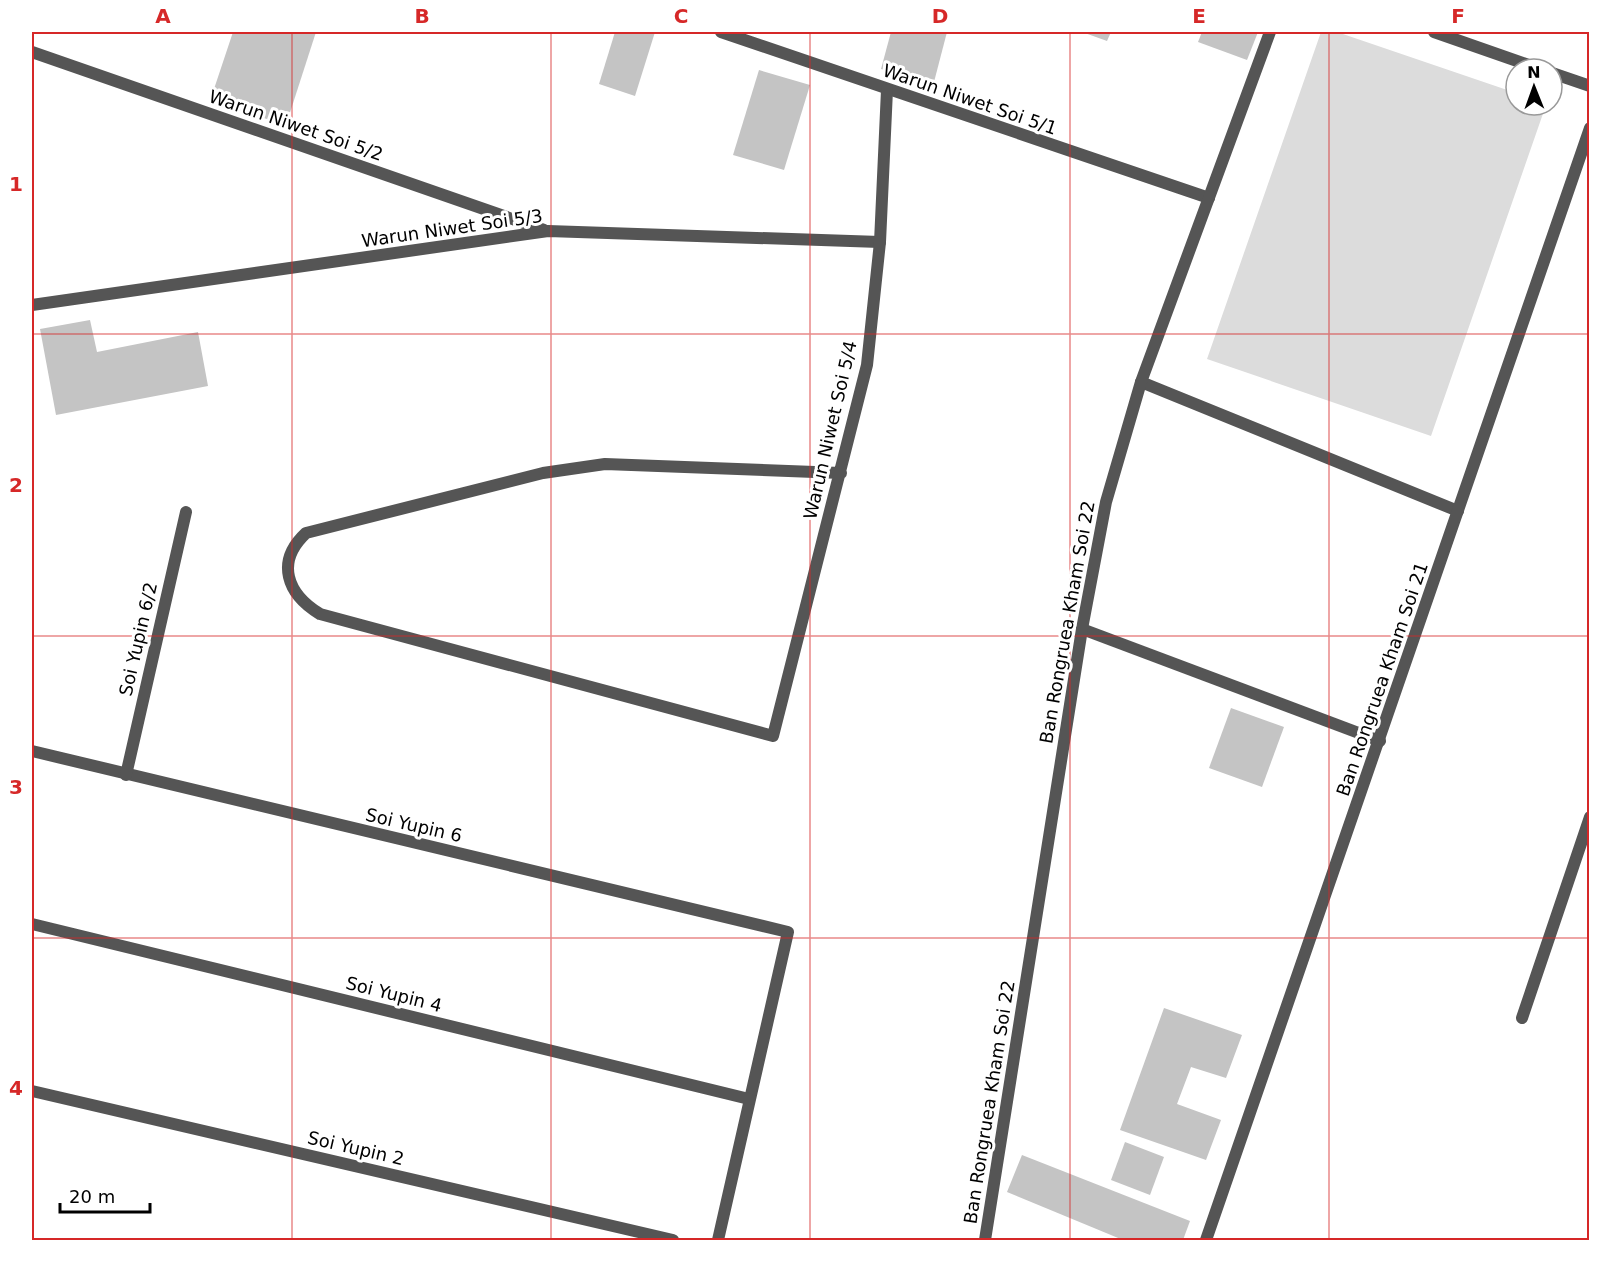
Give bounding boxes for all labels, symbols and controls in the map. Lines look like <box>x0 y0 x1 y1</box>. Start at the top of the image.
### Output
text: A <box>155 4 171 28</box>
text: B <box>414 4 430 28</box>
text: C <box>674 4 688 28</box>
text: D <box>932 4 948 28</box>
text: E <box>1192 4 1206 28</box>
text: F <box>1451 4 1465 28</box>
north arrow <box>1504 57 1564 117</box>
street label: Warun Niwet Soi 5/1 <box>880 59 1060 139</box>
text: N <box>1527 63 1541 82</box>
street label: Warun Niwet Soi 5/2 <box>206 85 386 165</box>
text: 1 <box>9 172 23 196</box>
street label: Warun Niwet Soi 5/3 <box>360 205 544 251</box>
street label: Warun Niwet Soi 5/4 <box>799 339 861 521</box>
text: 2 <box>9 473 23 497</box>
street label: Ban Rongruea Kham Soi 22 <box>1035 499 1099 745</box>
street label: Ban Rongruea Kham Soi 21 <box>1332 559 1432 799</box>
street label: Soi Yupin 6/2 <box>115 580 161 698</box>
text: 3 <box>9 775 23 799</box>
street label: Soi Yupin 6 <box>364 804 464 846</box>
street label: Soi Yupin 4 <box>344 972 444 1016</box>
street label: Ban Rongruea Kham Soi 22 <box>959 979 1019 1225</box>
text: 4 <box>9 1076 23 1100</box>
street label: Soi Yupin 2 <box>306 1127 406 1169</box>
scale bar <box>60 1176 150 1214</box>
text: 20 m <box>69 1186 115 1207</box>

